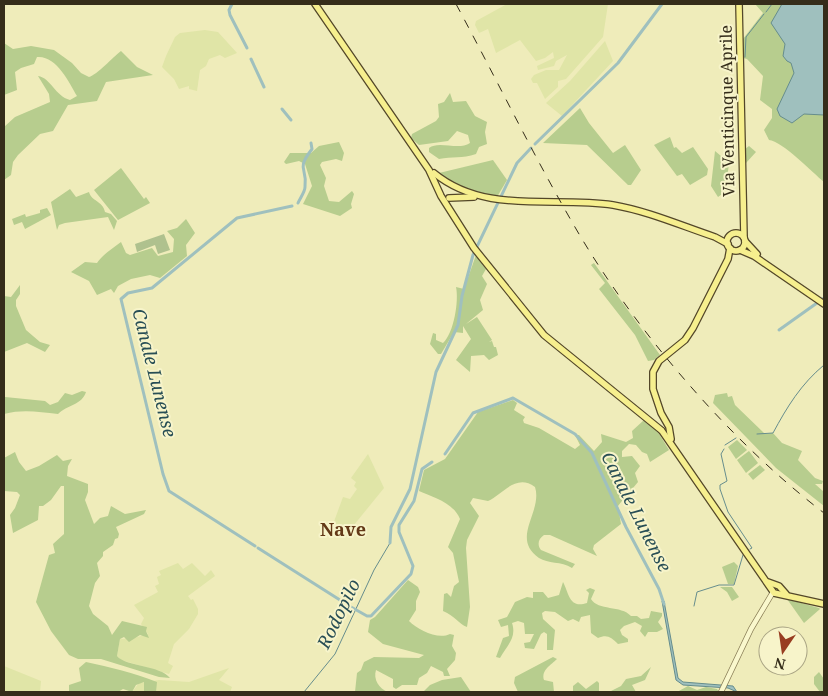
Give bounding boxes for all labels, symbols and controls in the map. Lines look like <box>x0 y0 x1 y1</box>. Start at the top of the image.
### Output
street label: Via Venticinque Aprile <box>715 25 739 197</box>
water label: Canale Lunense <box>127 306 183 440</box>
water label: Canale Lunense <box>596 447 678 576</box>
district label: Nave <box>320 517 366 541</box>
water label: Rodopilo <box>311 575 365 653</box>
north arrow <box>758 626 808 676</box>
text: N <box>772 654 787 675</box>

